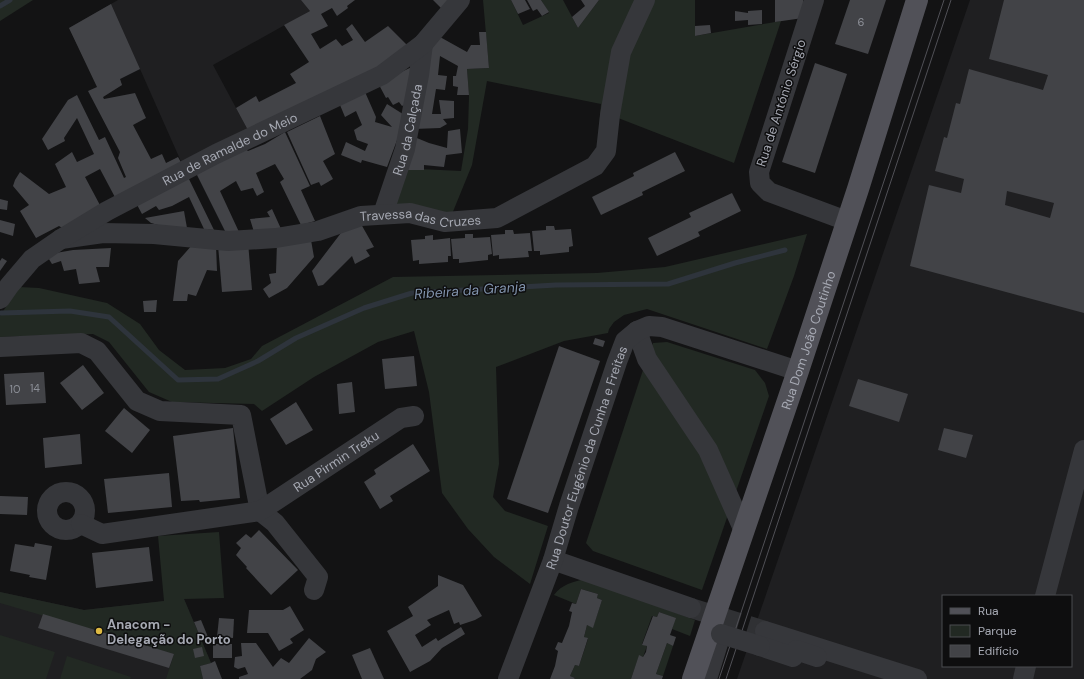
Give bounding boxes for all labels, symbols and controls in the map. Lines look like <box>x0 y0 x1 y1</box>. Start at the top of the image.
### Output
house number: 6 <box>858 15 865 29</box>
street label: Rua de António Sérgio <box>752 37 810 169</box>
street label: Rua da Calçada <box>388 82 426 178</box>
street label: Rua de Ramalde do Meio <box>159 108 300 189</box>
street label: Travessa das Cruzes <box>359 204 482 231</box>
street label: Rua Dom João Coutinho <box>777 268 839 412</box>
water label: Ribeira da Granja <box>414 277 527 303</box>
street label: Rua Doutor Eugénio da Cunha e Freitas <box>542 343 631 572</box>
house number: 14 <box>30 381 40 395</box>
house number: 10 <box>10 382 20 396</box>
street label: Rua Pirmin Treku <box>290 426 382 495</box>
legend <box>942 595 1072 667</box>
text: Rua <box>978 603 999 619</box>
place label: Anacom - Delegação do Porto <box>107 616 231 648</box>
text: Parque <box>978 623 1017 639</box>
marker: Anacom - Delegação do Porto <box>94 626 104 636</box>
text: Edifício <box>978 643 1019 659</box>

